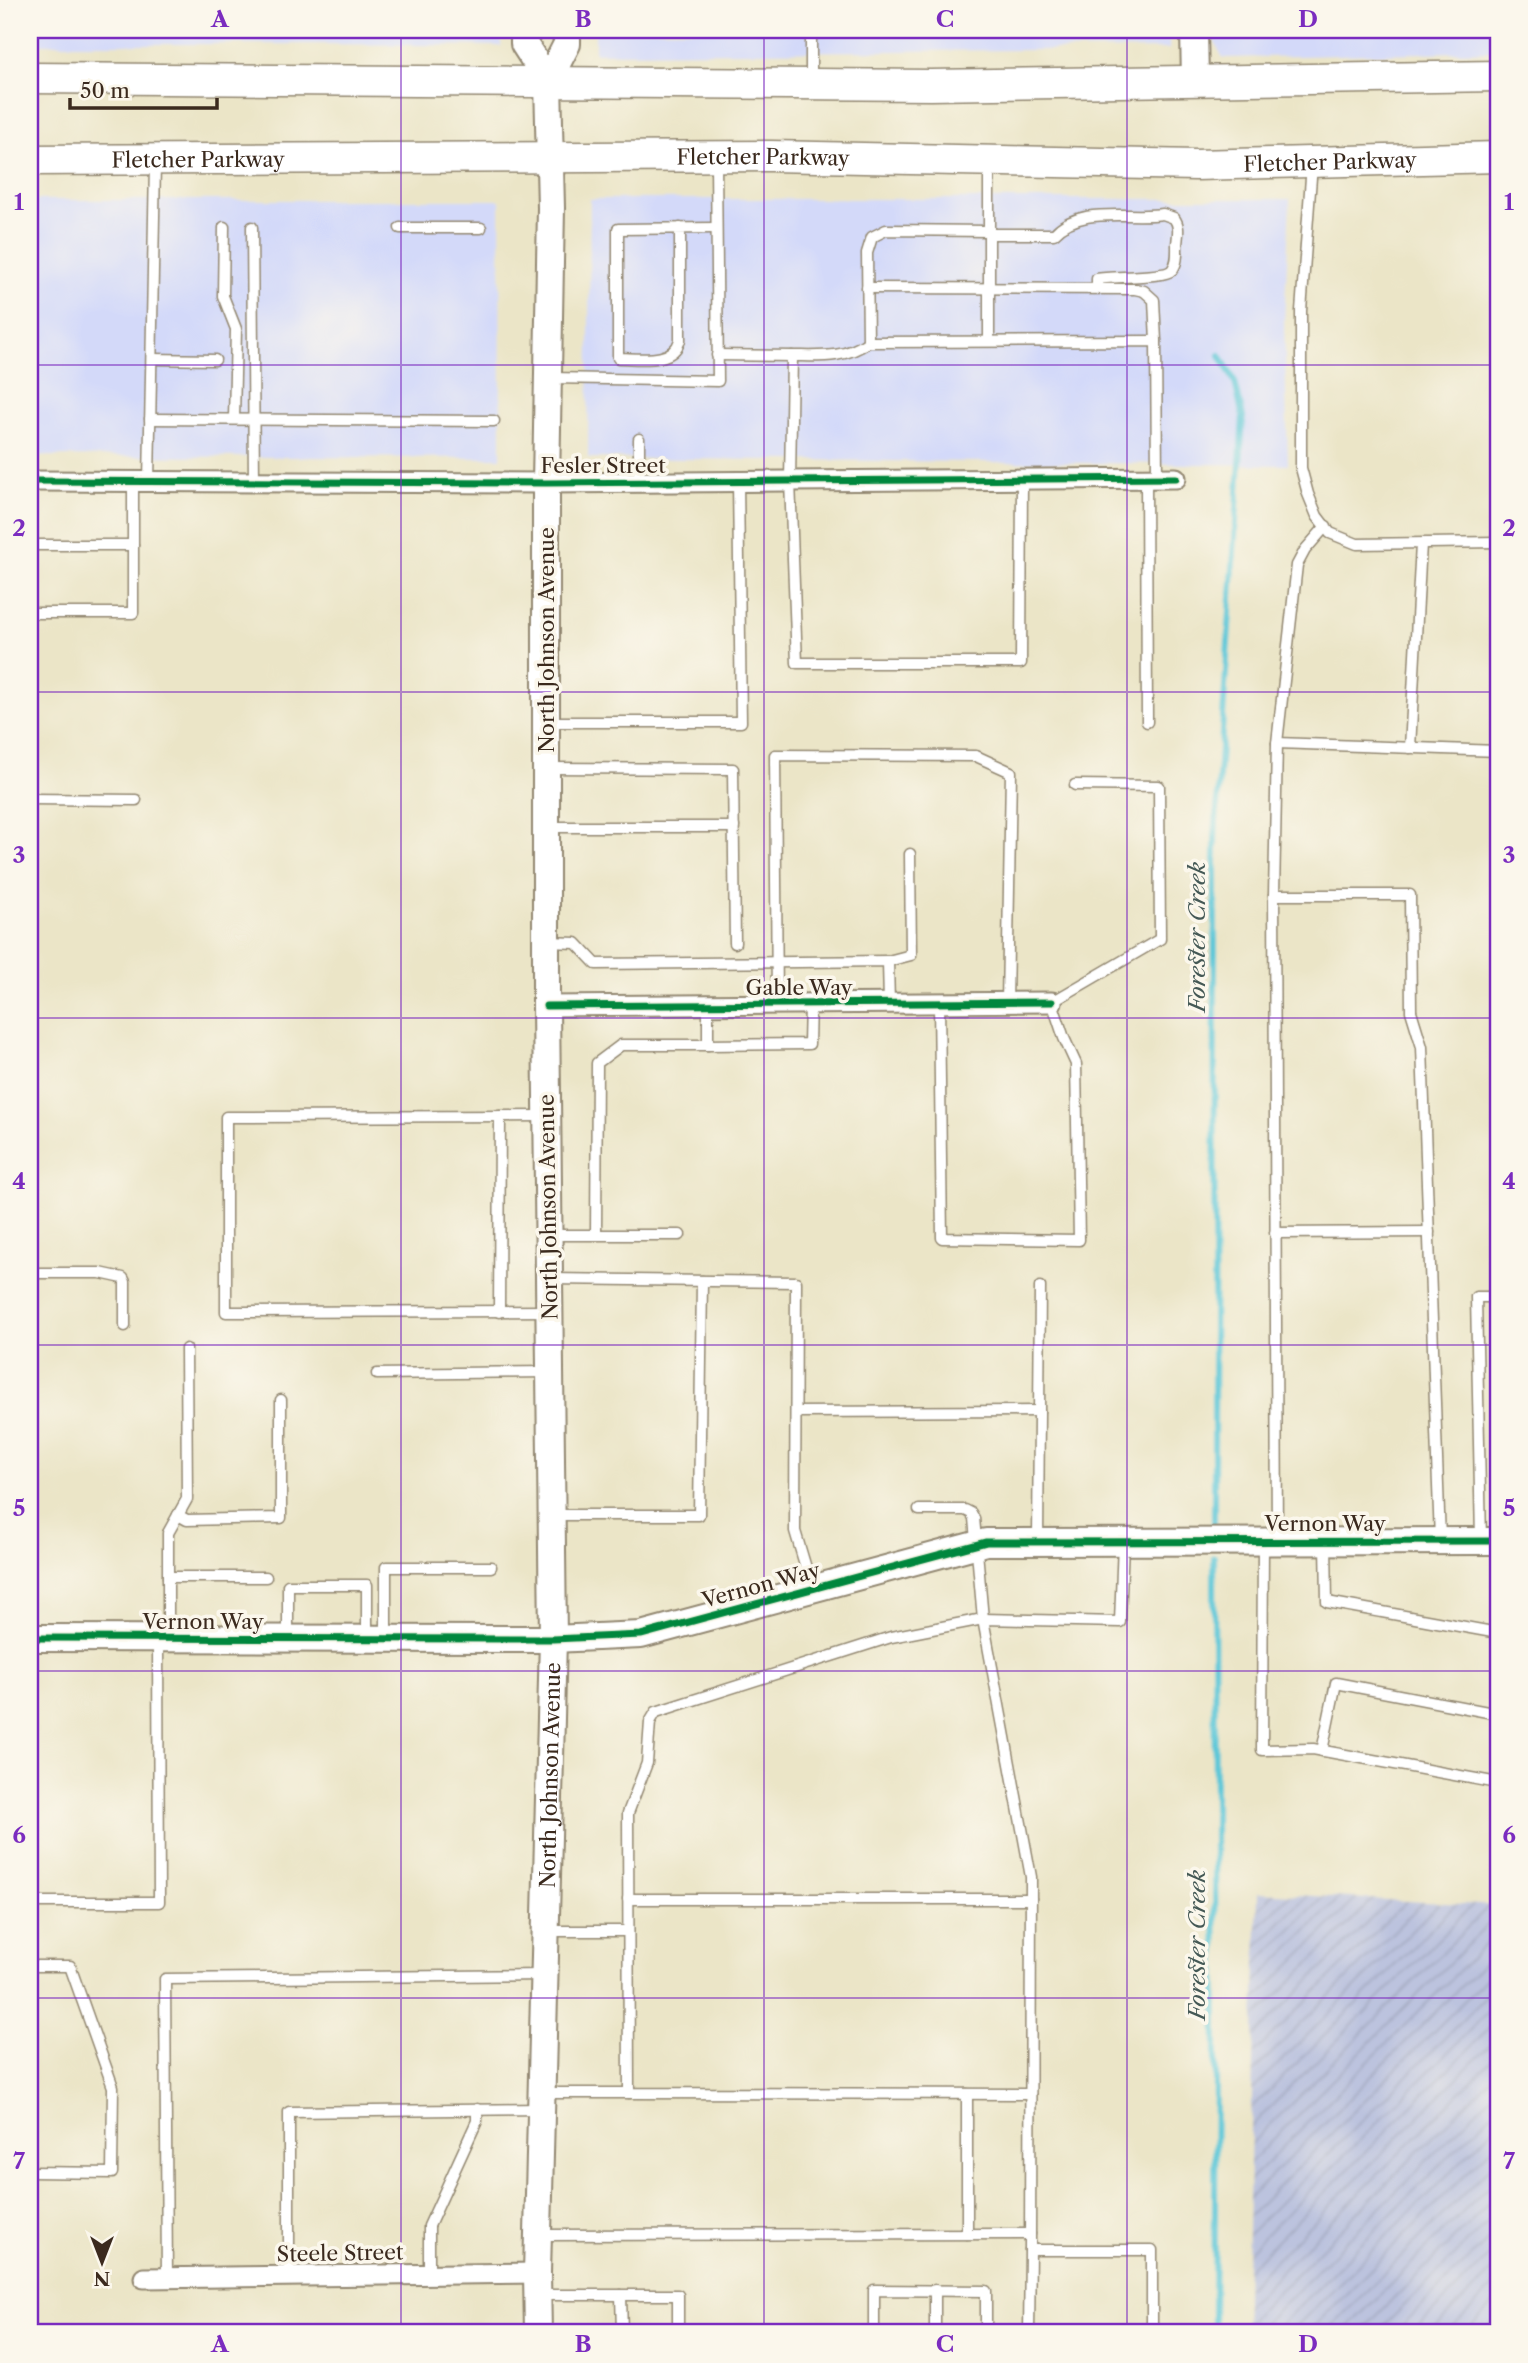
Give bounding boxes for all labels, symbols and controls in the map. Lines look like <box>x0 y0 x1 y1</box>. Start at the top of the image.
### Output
text: A <box>210 5 230 33</box>
text: B <box>574 5 592 33</box>
text: C <box>936 5 954 33</box>
text: D <box>1298 5 1318 33</box>
scale bar <box>70 66 217 110</box>
text: 50 m <box>80 78 130 103</box>
street label: Fletcher Parkway <box>676 143 850 170</box>
street label: Fletcher Parkway <box>111 146 285 172</box>
street label: Fletcher Parkway <box>1243 147 1417 176</box>
text: 1 <box>14 188 25 216</box>
text: 1 <box>1504 188 1515 216</box>
street label: Fesler Street <box>540 453 666 478</box>
text: 2 <box>12 514 26 542</box>
text: 2 <box>1502 514 1516 542</box>
street label: North Johnson Avenue <box>534 527 559 753</box>
text: 3 <box>13 841 26 869</box>
text: 3 <box>1503 841 1516 869</box>
water label: Forester Creek <box>1183 862 1211 1014</box>
street label: Gable Way <box>746 975 853 1000</box>
street label: North Johnson Avenue <box>534 1094 562 1320</box>
text: 4 <box>12 1167 26 1195</box>
text: 4 <box>1502 1167 1516 1195</box>
text: 5 <box>13 1494 25 1522</box>
text: 5 <box>1503 1494 1515 1522</box>
street label: Vernon Way <box>1263 1511 1386 1536</box>
street label: Vernon Way <box>698 1557 823 1613</box>
street label: Vernon Way <box>141 1609 264 1634</box>
street label: North Johnson Avenue <box>534 1662 565 1888</box>
text: 6 <box>12 1821 26 1849</box>
text: 6 <box>1502 1821 1516 1849</box>
water label: Forester Creek <box>1183 1870 1211 2022</box>
text: 7 <box>13 2147 25 2175</box>
text: 7 <box>1503 2147 1515 2175</box>
north arrow <box>66 2226 136 2296</box>
street label: Steele Street <box>276 2239 404 2267</box>
text: N <box>94 2267 110 2290</box>
text: A <box>210 2330 230 2358</box>
text: B <box>574 2330 592 2358</box>
text: C <box>936 2330 954 2358</box>
text: D <box>1298 2330 1318 2358</box>

